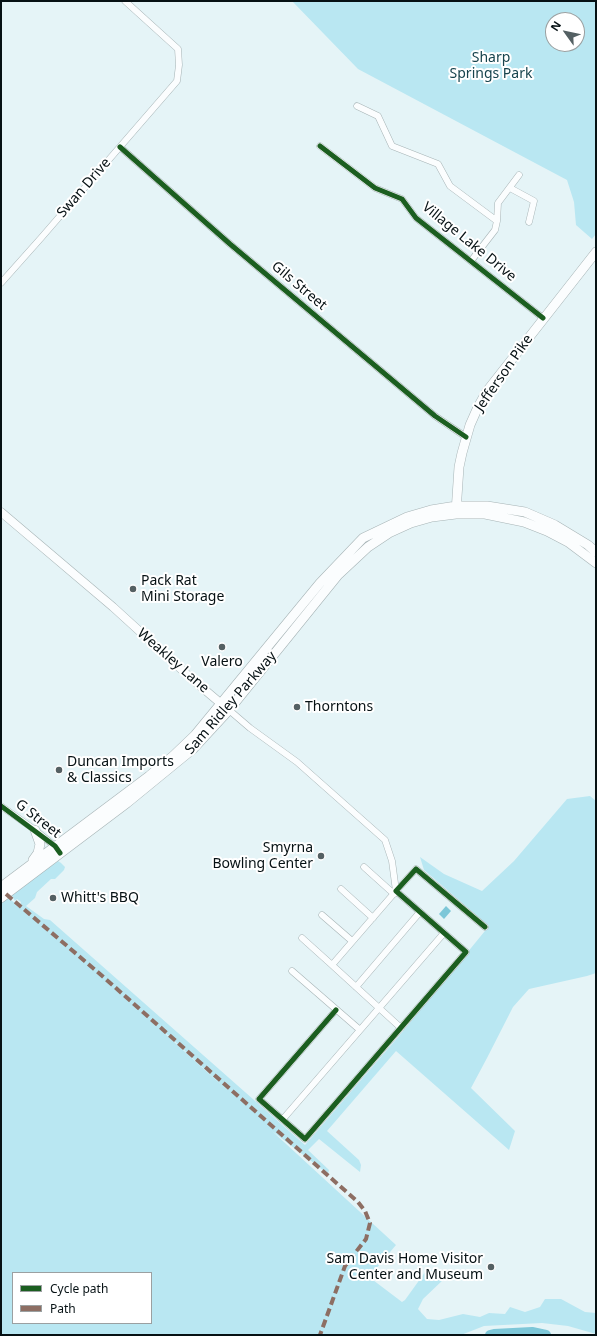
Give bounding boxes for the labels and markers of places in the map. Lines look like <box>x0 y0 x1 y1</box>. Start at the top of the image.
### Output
place label: Pack Rat Mini Storage <box>141 573 224 606</box>
marker: Pack Rat Mini Storage <box>128 584 138 594</box>
marker: Valero <box>217 642 227 652</box>
place label: Valero <box>201 654 243 670</box>
place label: Thorntons <box>305 699 373 715</box>
marker: Thorntons <box>292 702 302 712</box>
place label: Duncan Imports & Classics <box>67 754 174 786</box>
marker: Duncan Imports & Classics <box>54 765 64 775</box>
place label: Smyrna Bowling Center <box>212 840 313 872</box>
marker: Smyrna Bowling Center <box>316 851 326 861</box>
place label: Whitt's BBQ <box>61 890 139 906</box>
marker: Whitt's BBQ <box>48 893 58 903</box>
place label: Sam Davis Home Visitor Center and Museum <box>326 1251 483 1284</box>
marker: Sam Davis Home Visitor Center and Museum <box>486 1262 496 1272</box>

